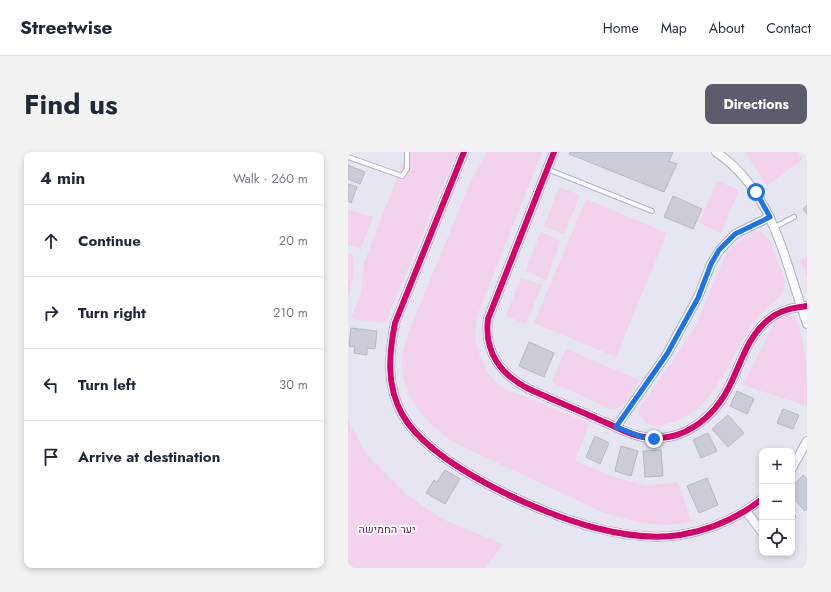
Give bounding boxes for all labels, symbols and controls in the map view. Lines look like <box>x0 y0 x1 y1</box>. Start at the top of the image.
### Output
text: Streetwise <box>20 14 113 41</box>
text: Home <box>603 18 639 38</box>
text: Map <box>661 18 687 38</box>
text: About <box>709 18 744 38</box>
text: Contact <box>766 18 811 38</box>
text: Find us <box>24 84 118 125</box>
button: Directions <box>705 84 807 124</box>
text: 4 min <box>40 166 85 190</box>
text: Walk · 260 m <box>233 169 308 188</box>
route start <box>747 183 765 201</box>
icon: ahead <box>40 230 62 252</box>
text: Continue <box>78 230 141 252</box>
text: 20 m <box>279 231 308 250</box>
icon: right <box>40 302 62 324</box>
text: Turn right <box>78 302 146 324</box>
text: 210 m <box>273 303 308 322</box>
icon: left <box>40 374 62 396</box>
text: Turn left <box>78 374 136 396</box>
text: 30 m <box>279 375 308 394</box>
route end <box>645 430 663 448</box>
icon: arrive <box>40 446 62 468</box>
text: Arrive at destination <box>78 446 220 468</box>
map controls <box>759 448 795 556</box>
button: + <box>759 448 795 484</box>
button: − <box>759 484 795 520</box>
button: locate <box>759 520 795 556</box>
park label: יער החמישה <box>358 521 416 537</box>

